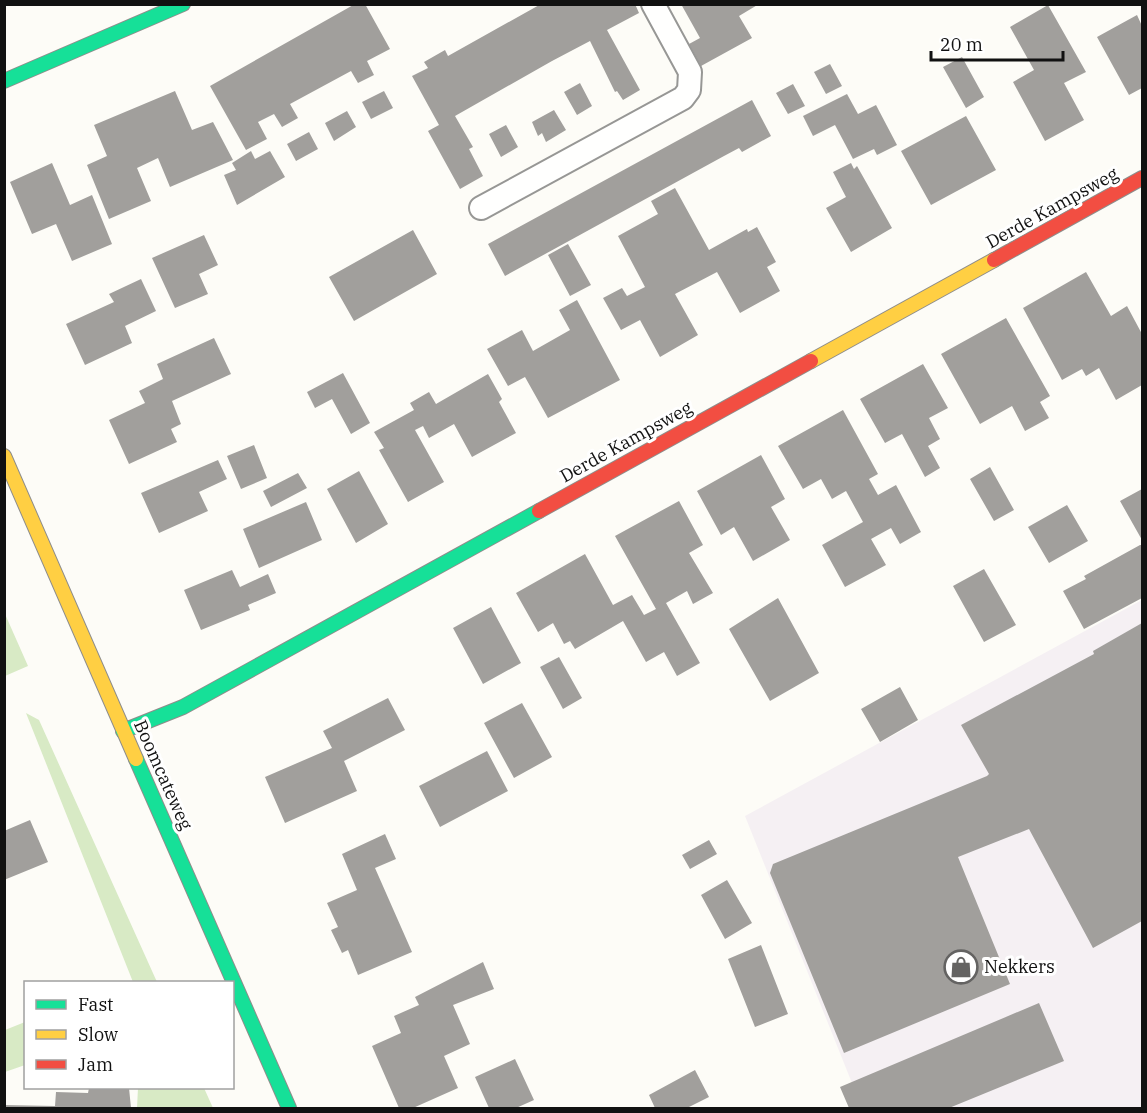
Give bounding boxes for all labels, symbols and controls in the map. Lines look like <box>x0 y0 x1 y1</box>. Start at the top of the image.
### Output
scale bar <box>931 24 1063 62</box>
text: 20 m <box>940 33 983 56</box>
street label: Derde Kampsweg <box>982 162 1122 253</box>
street label: Derde Kampsweg <box>556 396 696 487</box>
street label: Boomcateweg <box>129 716 198 834</box>
shop icon: Nekkers <box>943 949 979 985</box>
place label: Nekkers <box>984 955 1055 978</box>
legend <box>24 981 234 1089</box>
text: Fast <box>78 993 113 1016</box>
text: Slow <box>78 1023 118 1046</box>
text: Jam <box>78 1053 113 1076</box>

